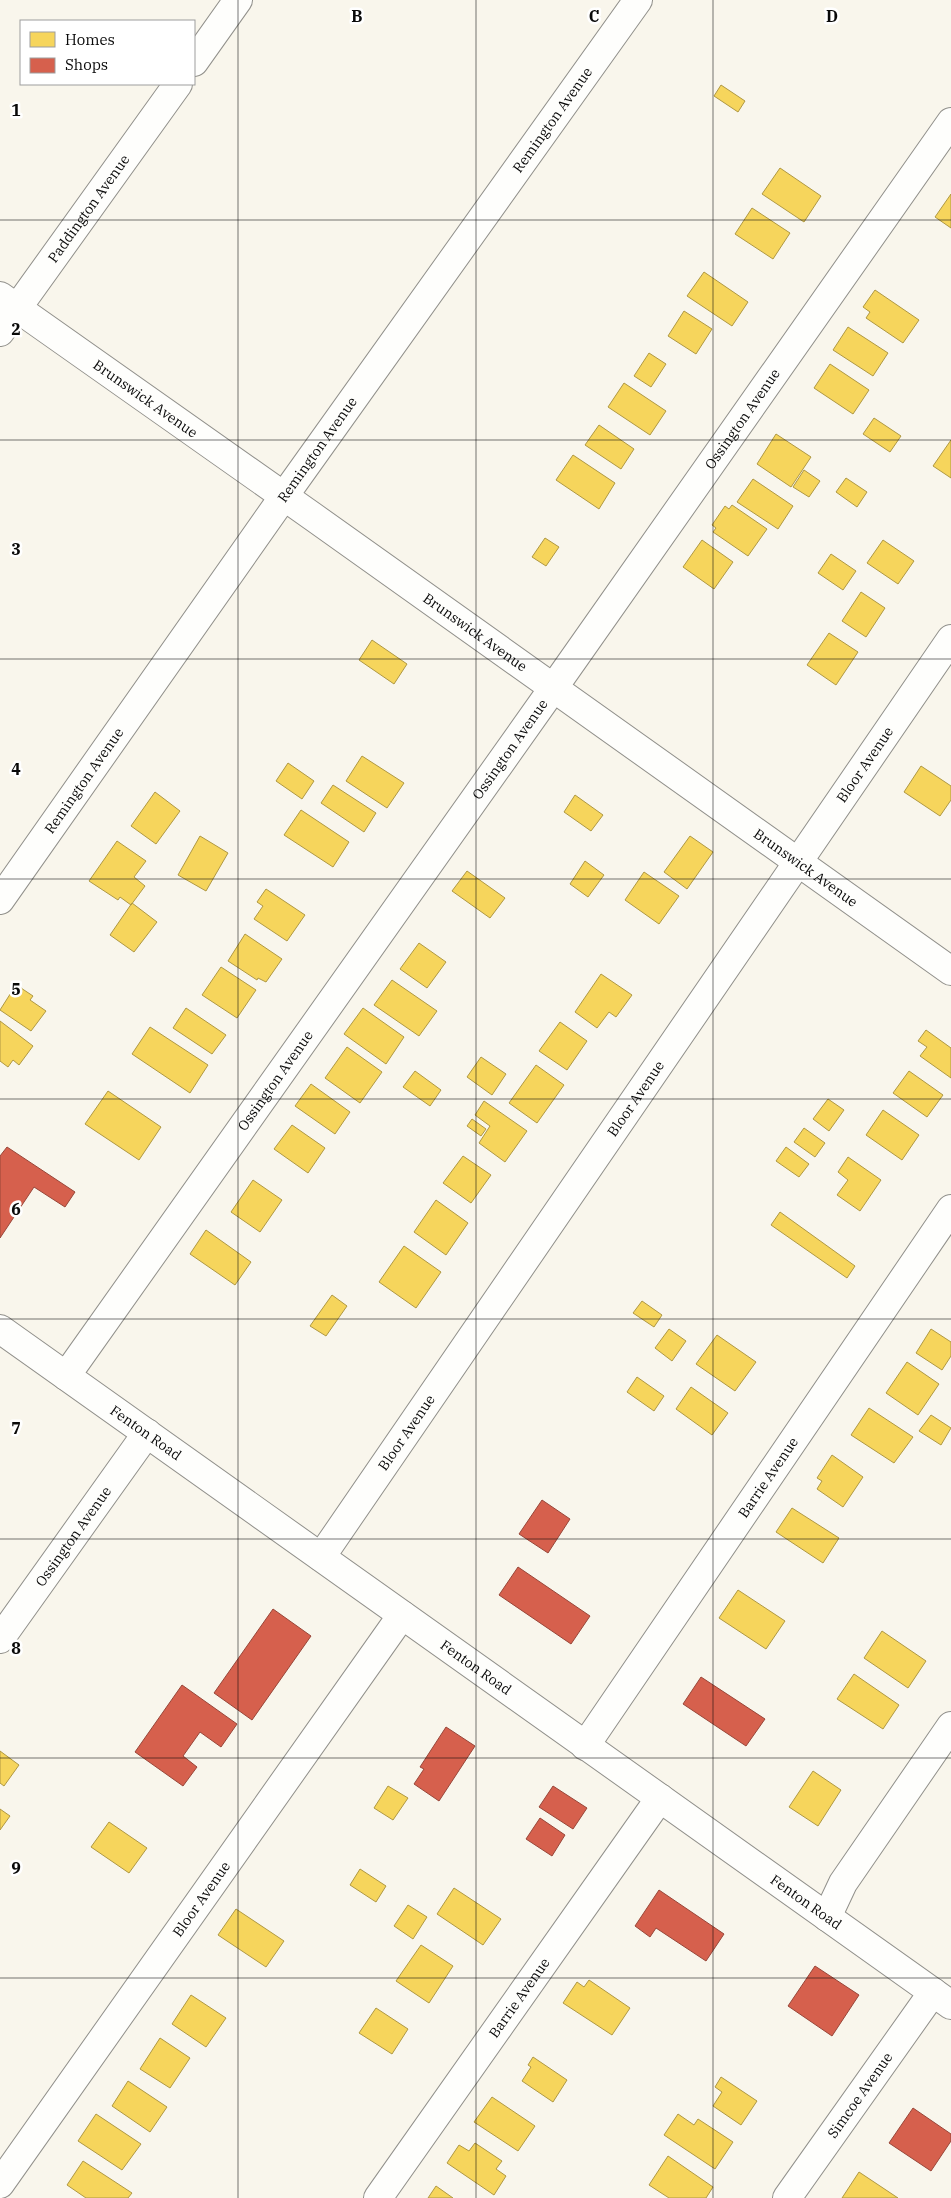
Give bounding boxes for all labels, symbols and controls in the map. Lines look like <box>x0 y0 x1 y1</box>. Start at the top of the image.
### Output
text: B <box>351 6 363 26</box>
text: C <box>589 6 599 26</box>
text: D <box>826 6 838 26</box>
legend <box>20 20 195 85</box>
text: Homes <box>65 30 115 49</box>
text: Shops <box>65 55 108 74</box>
street label: Remington Avenue <box>509 64 596 176</box>
text: 1 <box>11 100 21 120</box>
street label: Paddington Avenue <box>44 151 133 266</box>
text: 2 <box>11 319 21 339</box>
street label: Brunswick Avenue <box>90 356 201 442</box>
street label: Ossington Avenue <box>701 365 784 473</box>
street label: Remington Avenue <box>273 393 361 506</box>
text: 3 <box>11 539 21 559</box>
street label: Brunswick Avenue <box>420 589 531 675</box>
street label: Ossington Avenue <box>468 696 552 803</box>
street label: Bloor Avenue <box>832 723 897 806</box>
street label: Remington Avenue <box>41 724 127 837</box>
text: 4 <box>11 759 21 779</box>
street label: Brunswick Avenue <box>750 824 861 911</box>
text: 5 <box>11 979 21 999</box>
street label: Ossington Avenue <box>234 1027 317 1134</box>
street label: Bloor Avenue <box>603 1057 668 1140</box>
text: 6 <box>11 1199 21 1219</box>
street label: Bloor Avenue <box>374 1391 439 1474</box>
street label: Fenton Road <box>107 1401 185 1464</box>
text: 7 <box>11 1418 21 1438</box>
street label: Barrie Avenue <box>734 1434 802 1521</box>
street label: Ossington Avenue <box>31 1483 115 1590</box>
street label: Fenton Road <box>437 1636 516 1699</box>
text: 8 <box>11 1638 21 1658</box>
text: 9 <box>11 1858 21 1878</box>
street label: Bloor Avenue <box>169 1858 234 1940</box>
street label: Fenton Road <box>767 1871 846 1934</box>
street label: Barrie Avenue <box>485 1954 554 2041</box>
street label: Simcoe Avenue <box>823 2049 896 2142</box>

